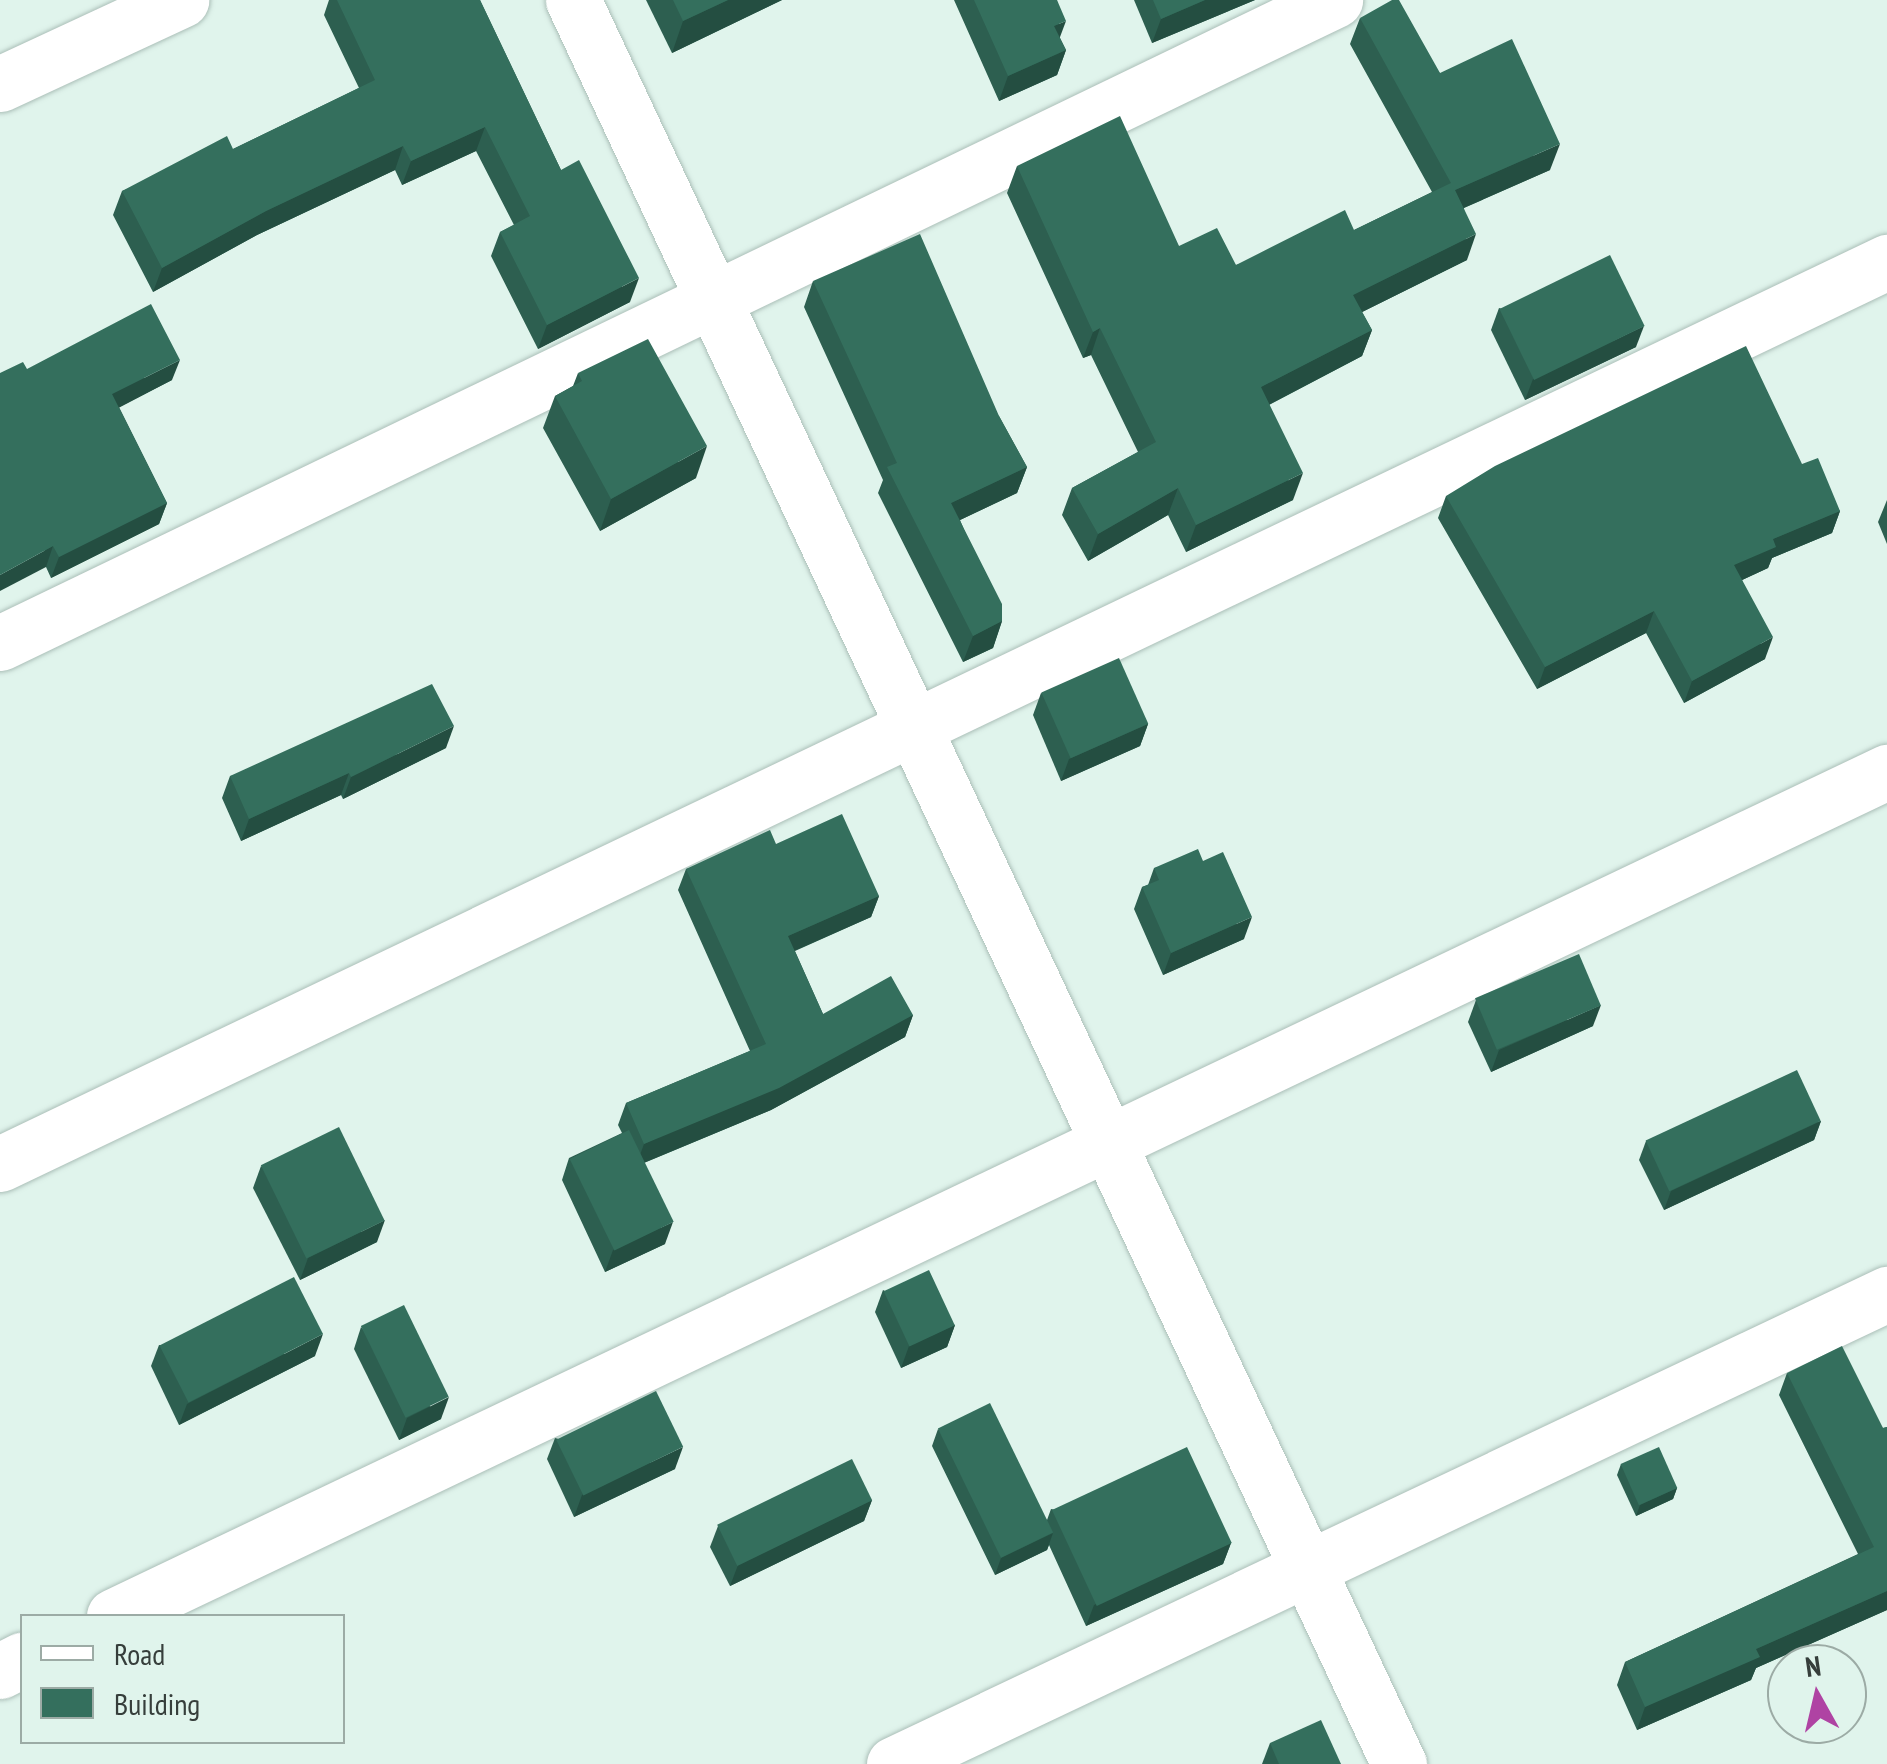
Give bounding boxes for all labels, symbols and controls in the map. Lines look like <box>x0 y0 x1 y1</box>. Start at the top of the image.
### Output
legend <box>20 1614 345 1744</box>
text: Road <box>114 1634 165 1673</box>
north arrow <box>1767 1644 1867 1744</box>
text: N <box>1803 1646 1823 1685</box>
text: Building <box>114 1684 200 1723</box>

